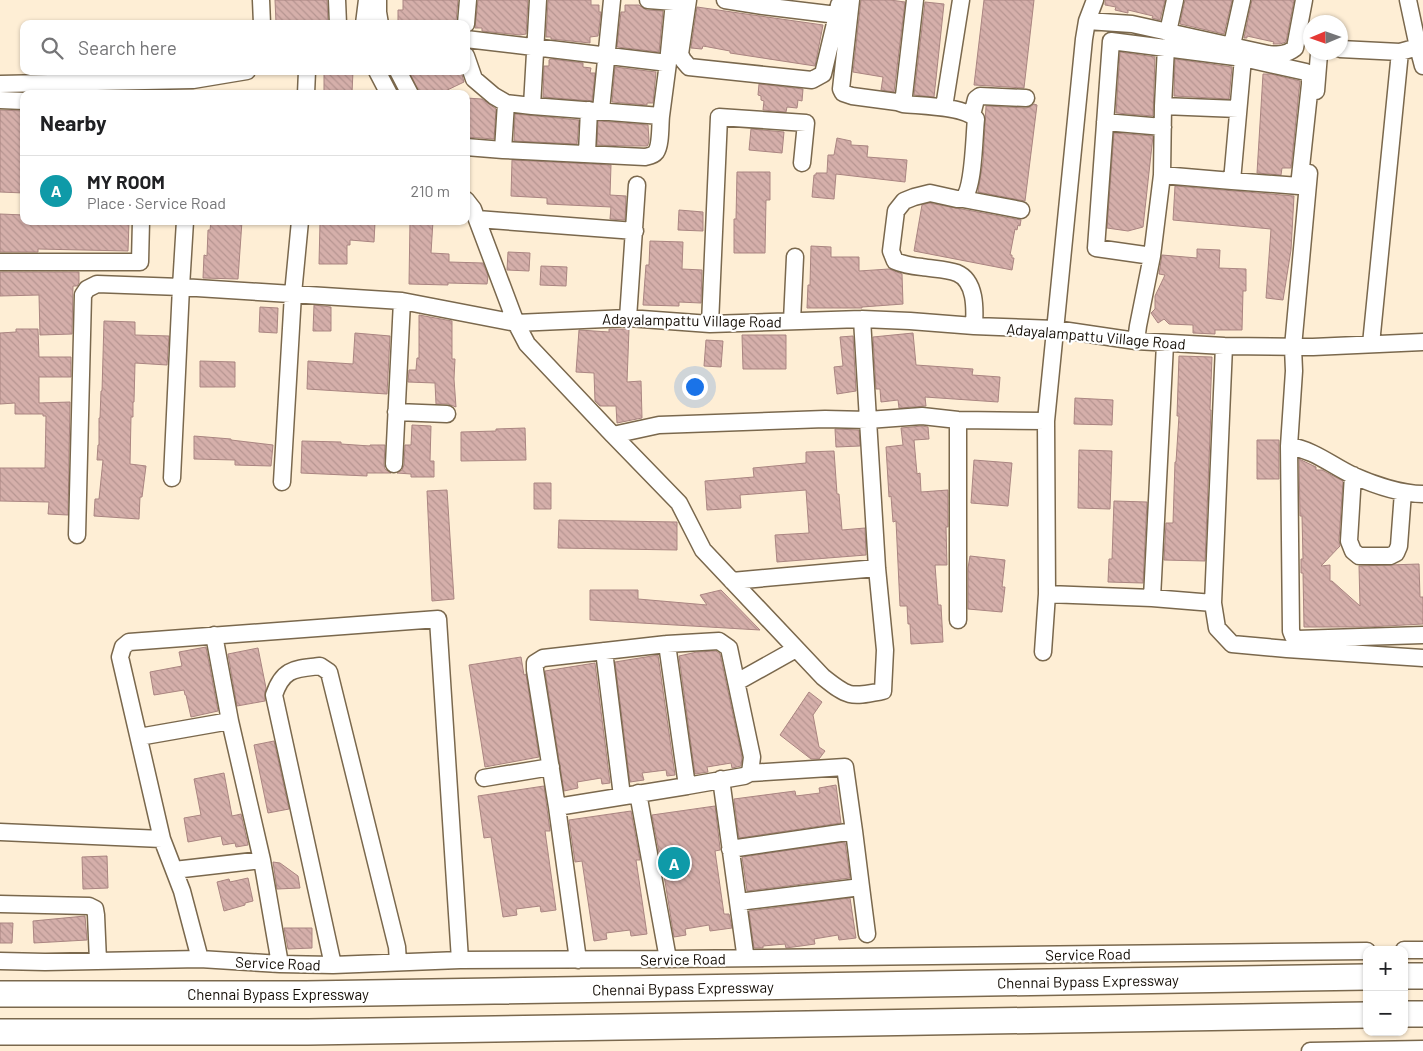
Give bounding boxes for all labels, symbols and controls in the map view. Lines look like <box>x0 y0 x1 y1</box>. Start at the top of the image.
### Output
north arrow <box>1303 15 1348 60</box>
search box <box>20 20 470 75</box>
icon: search <box>38 34 66 62</box>
text: Search here <box>78 36 177 59</box>
text: Nearby <box>40 110 106 135</box>
text: MY ROOM <box>87 170 165 193</box>
text: A <box>51 181 61 200</box>
text: 210 m <box>411 181 450 200</box>
text: Place · Service Road <box>87 193 226 212</box>
street label: Adayalampattu Village Road <box>602 309 782 331</box>
street label: Adayalampattu Village Road <box>1006 319 1186 353</box>
your location <box>682 374 708 400</box>
pin: A <box>658 844 690 882</box>
street label: Service Road <box>1045 944 1131 964</box>
map controls <box>1363 946 1408 1036</box>
button: + <box>1363 946 1408 991</box>
street label: Service Road <box>640 949 726 969</box>
street label: Service Road <box>235 953 321 973</box>
street label: Chennai Bypass Expressway <box>997 970 1179 992</box>
street label: Chennai Bypass Expressway <box>592 977 774 999</box>
street label: Chennai Bypass Expressway <box>187 985 369 1003</box>
button: − <box>1363 991 1408 1036</box>

